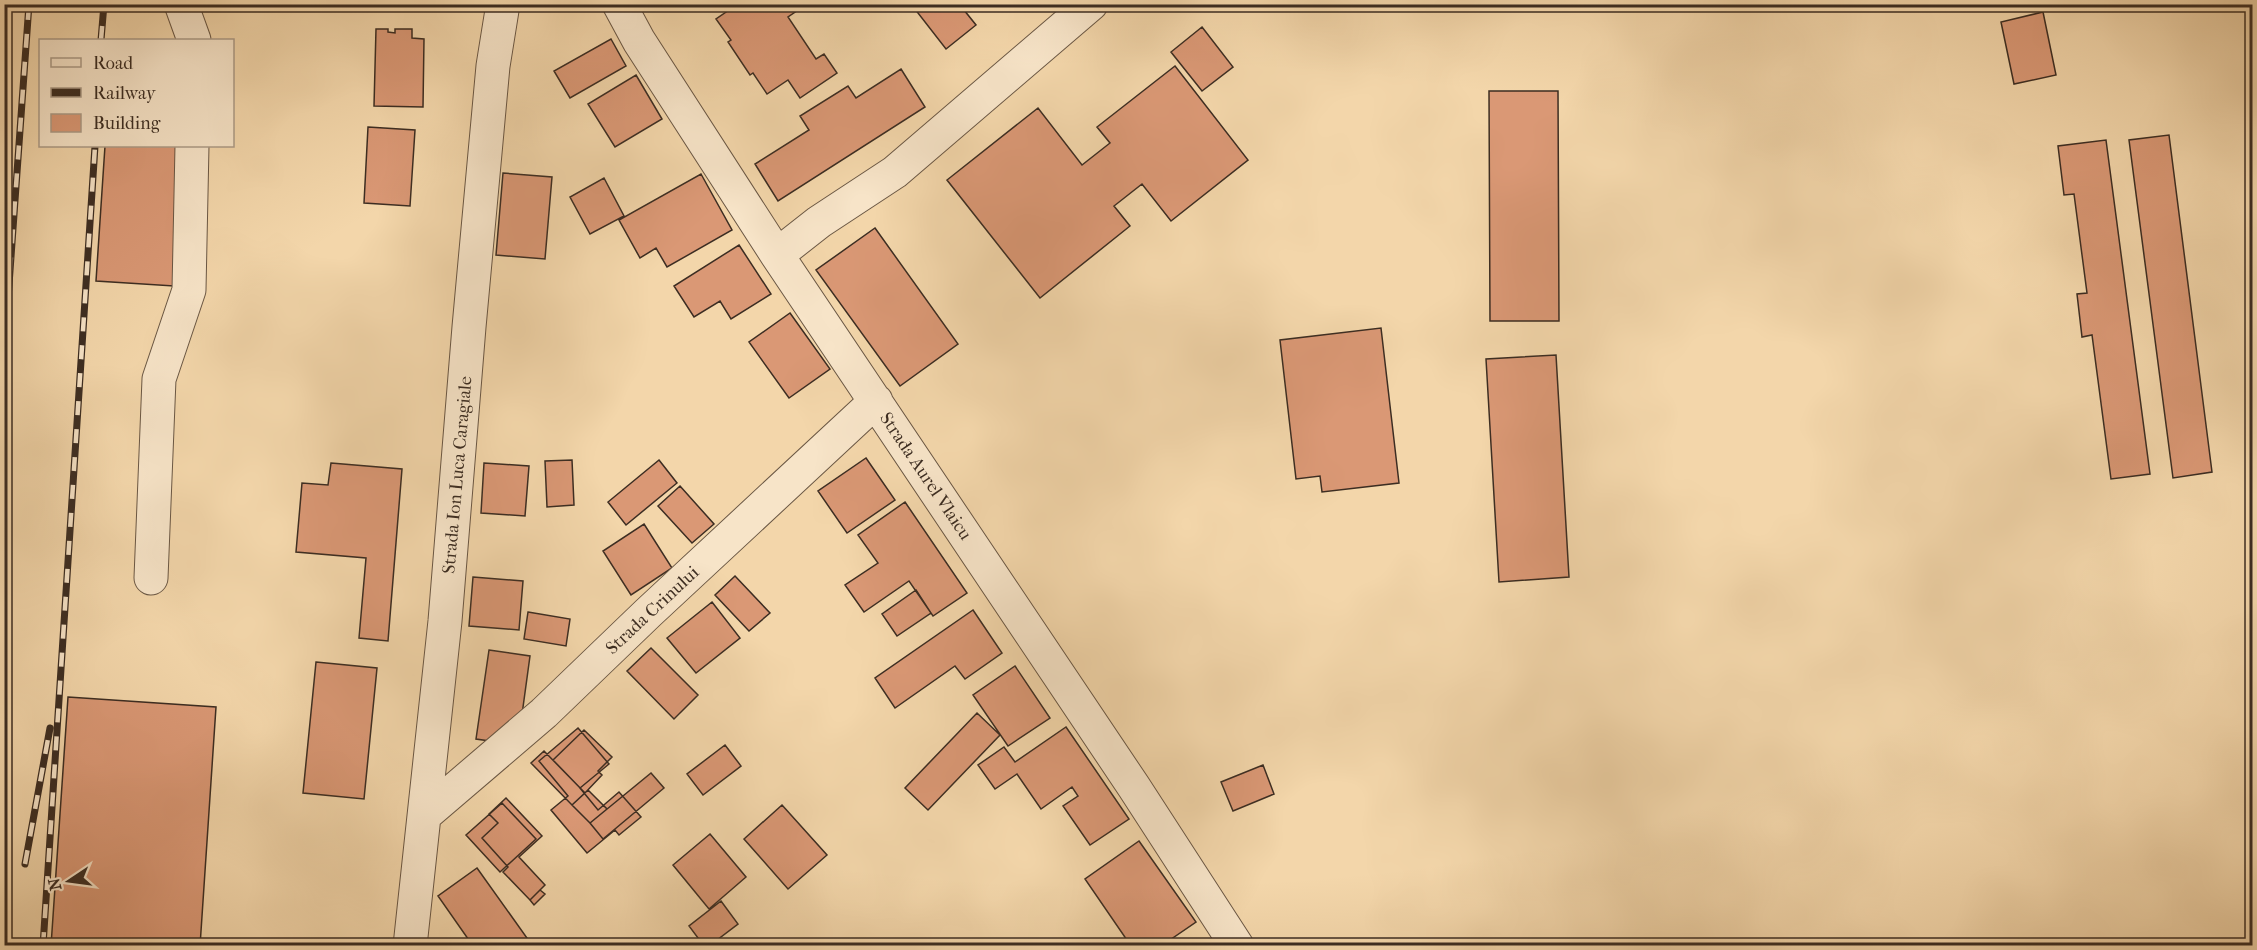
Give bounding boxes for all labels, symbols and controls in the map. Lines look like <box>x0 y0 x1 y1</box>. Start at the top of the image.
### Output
legend <box>39 39 234 147</box>
text: Road <box>93 53 133 74</box>
text: Railway <box>93 83 157 104</box>
text: Building <box>93 113 161 134</box>
street label: Strada Ion Luca Caragiale <box>438 375 477 575</box>
street label: Strada Aurel Vlaicu <box>875 409 976 544</box>
street label: Strada Crinului <box>601 561 704 659</box>
north arrow <box>39 851 99 911</box>
text: N <box>44 875 65 892</box>

